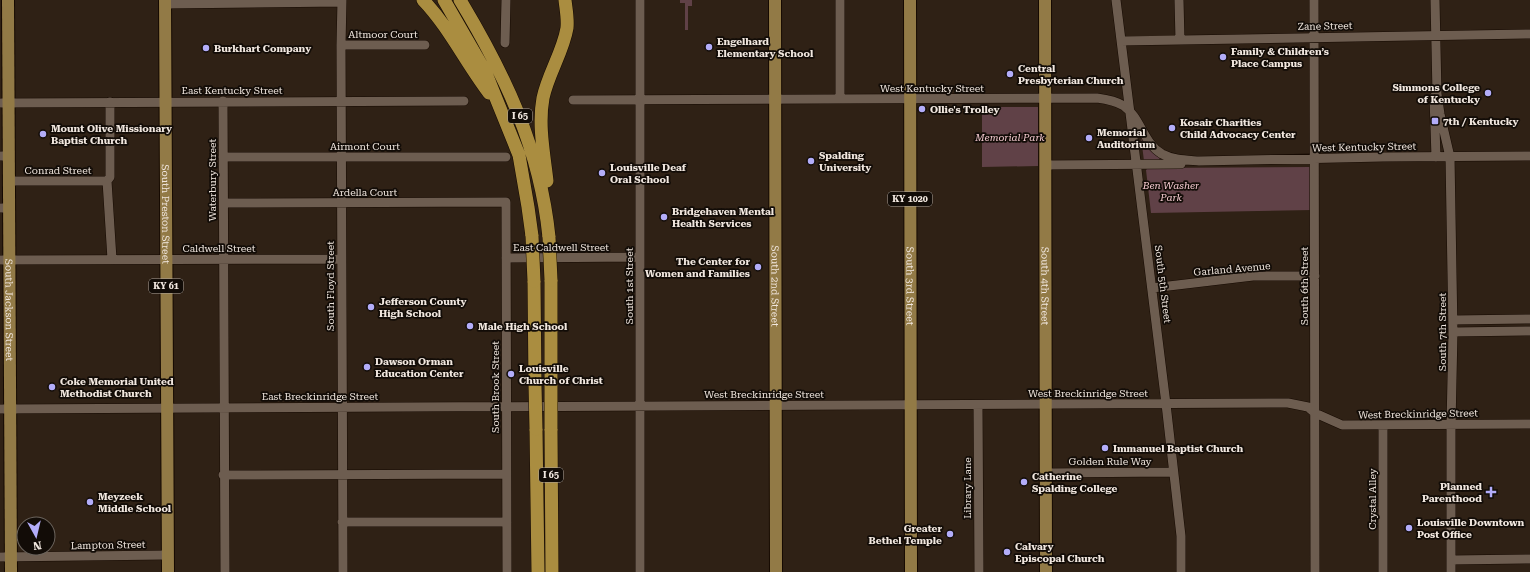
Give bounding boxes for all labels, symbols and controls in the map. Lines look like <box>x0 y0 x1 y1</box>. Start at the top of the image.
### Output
street label: Zane Street <box>1297 20 1353 32</box>
street label: Altmoor Court <box>348 29 418 40</box>
place label: Engelhard Elementary School <box>717 36 814 59</box>
marker: Engelhard Elementary School <box>704 42 714 52</box>
marker: Burkhart Company <box>201 43 211 53</box>
place label: Burkhart Company <box>214 43 311 54</box>
place label: Family & Children’s Place Campus <box>1231 46 1329 69</box>
marker: Family & Children’s Place Campus <box>1218 52 1228 62</box>
place label: Central Presbyterian Church <box>1018 63 1124 86</box>
marker: Central Presbyterian Church <box>1005 69 1015 79</box>
place label: Simmons College of Kentucky <box>1392 82 1480 105</box>
street label: West Kentucky Street <box>880 83 984 94</box>
street label: East Kentucky Street <box>182 85 283 96</box>
marker: Simmons College of Kentucky <box>1483 88 1493 98</box>
marker: Ollie's Trolley <box>917 104 927 114</box>
place label: Ollie's Trolley <box>930 104 1000 115</box>
road number: I 65 <box>508 109 532 123</box>
marker: 7th / Kentucky <box>1430 116 1440 126</box>
place label: 7th / Kentucky <box>1443 116 1518 127</box>
place label: Kosair Charities Child Advocacy Center <box>1180 117 1296 140</box>
place label: Mount Olive Missionary Baptist Church <box>51 123 172 146</box>
marker: Kosair Charities Child Advocacy Center <box>1167 123 1177 133</box>
place label: Memorial Auditorium <box>1097 127 1155 150</box>
marker: Mount Olive Missionary Baptist Church <box>38 129 48 139</box>
park label: Memorial Park <box>974 132 1045 143</box>
marker: Memorial Auditorium <box>1084 133 1094 143</box>
street label: Waterbury Street <box>207 139 218 221</box>
street label: Airmont Court <box>330 141 400 152</box>
street label: West Kentucky Street <box>1312 141 1416 153</box>
place label: Spalding University <box>819 150 871 173</box>
marker: Spalding University <box>806 156 816 166</box>
place label: Louisville Deaf Oral School <box>610 162 687 185</box>
street label: South Preston Street <box>160 164 172 264</box>
street label: Conrad Street <box>25 165 92 176</box>
marker: Louisville Deaf Oral School <box>597 168 607 178</box>
park label: Ben Washer Park <box>1142 180 1200 203</box>
street label: Ardella Court <box>333 187 398 198</box>
road number: KY 1020 <box>888 192 932 206</box>
place label: Bridgehaven Mental Health Services <box>672 206 775 229</box>
marker: Bridgehaven Mental Health Services <box>659 212 669 222</box>
street label: South Floyd Street <box>325 241 336 331</box>
street label: East Caldwell Street <box>513 242 609 253</box>
street label: Caldwell Street <box>183 243 256 254</box>
street label: South 5th Street <box>1153 244 1173 324</box>
street label: South 2nd Street <box>770 245 781 327</box>
street label: South 6th Street <box>1299 246 1310 325</box>
street label: South 1st Street <box>624 247 635 324</box>
street label: South 3rd Street <box>905 247 916 326</box>
street label: South 4th Street <box>1040 247 1051 326</box>
place label: The Center for Women and Families <box>645 256 750 279</box>
street label: South Jackson Street <box>4 259 15 362</box>
street label: Garland Avenue <box>1193 260 1271 278</box>
marker: The Center for Women and Families <box>753 262 763 272</box>
road number: KY 61 <box>149 279 183 293</box>
street label: South 7th Street <box>1437 292 1448 371</box>
place label: Jefferson County High School <box>379 296 467 319</box>
marker: Jefferson County High School <box>366 302 376 312</box>
marker: Male High School <box>465 321 475 331</box>
place label: Male High School <box>478 321 568 332</box>
street label: South Brook Street <box>490 341 501 433</box>
place label: Dawson Orman Education Center <box>375 356 464 379</box>
marker: Dawson Orman Education Center <box>362 362 372 372</box>
place label: Louisville Church of Christ <box>519 363 603 386</box>
marker: Louisville Church of Christ <box>506 369 516 379</box>
place label: Coke Memorial United Methodist Church <box>60 376 174 399</box>
marker: Coke Memorial United Methodist Church <box>47 382 57 392</box>
street label: West Breckinridge Street <box>1028 388 1148 399</box>
street label: West Breckinridge Street <box>704 389 824 400</box>
street label: East Breckinridge Street <box>262 391 379 402</box>
street label: West Breckinridge Street <box>1358 407 1478 421</box>
marker: Immanuel Baptist Church <box>1100 443 1110 453</box>
place label: Immanuel Baptist Church <box>1113 443 1243 454</box>
street label: Golden Rule Way <box>1069 456 1152 467</box>
street label: Library Lane <box>962 457 973 519</box>
road number: I 65 <box>539 468 563 482</box>
street label: Crystal Alley <box>1367 468 1378 530</box>
place label: Catherine Spalding College <box>1032 471 1118 494</box>
marker: Catherine Spalding College <box>1019 477 1029 487</box>
place label: Planned Parenthood <box>1422 481 1482 504</box>
marker: Planned Parenthood <box>1485 486 1497 498</box>
place label: Meyzeek Middle School <box>98 491 172 514</box>
marker: Meyzeek Middle School <box>85 497 95 507</box>
north arrow <box>16 516 56 556</box>
place label: Louisville Downtown Post Office <box>1417 517 1525 540</box>
place label: Greater Bethel Temple <box>869 523 942 546</box>
marker: Louisville Downtown Post Office <box>1404 523 1414 533</box>
marker: Greater Bethel Temple <box>945 529 955 539</box>
text: N <box>32 538 42 553</box>
street label: Lampton Street <box>71 539 146 551</box>
place label: Calvary Episcopal Church <box>1015 541 1105 564</box>
marker: Calvary Episcopal Church <box>1002 547 1012 557</box>

